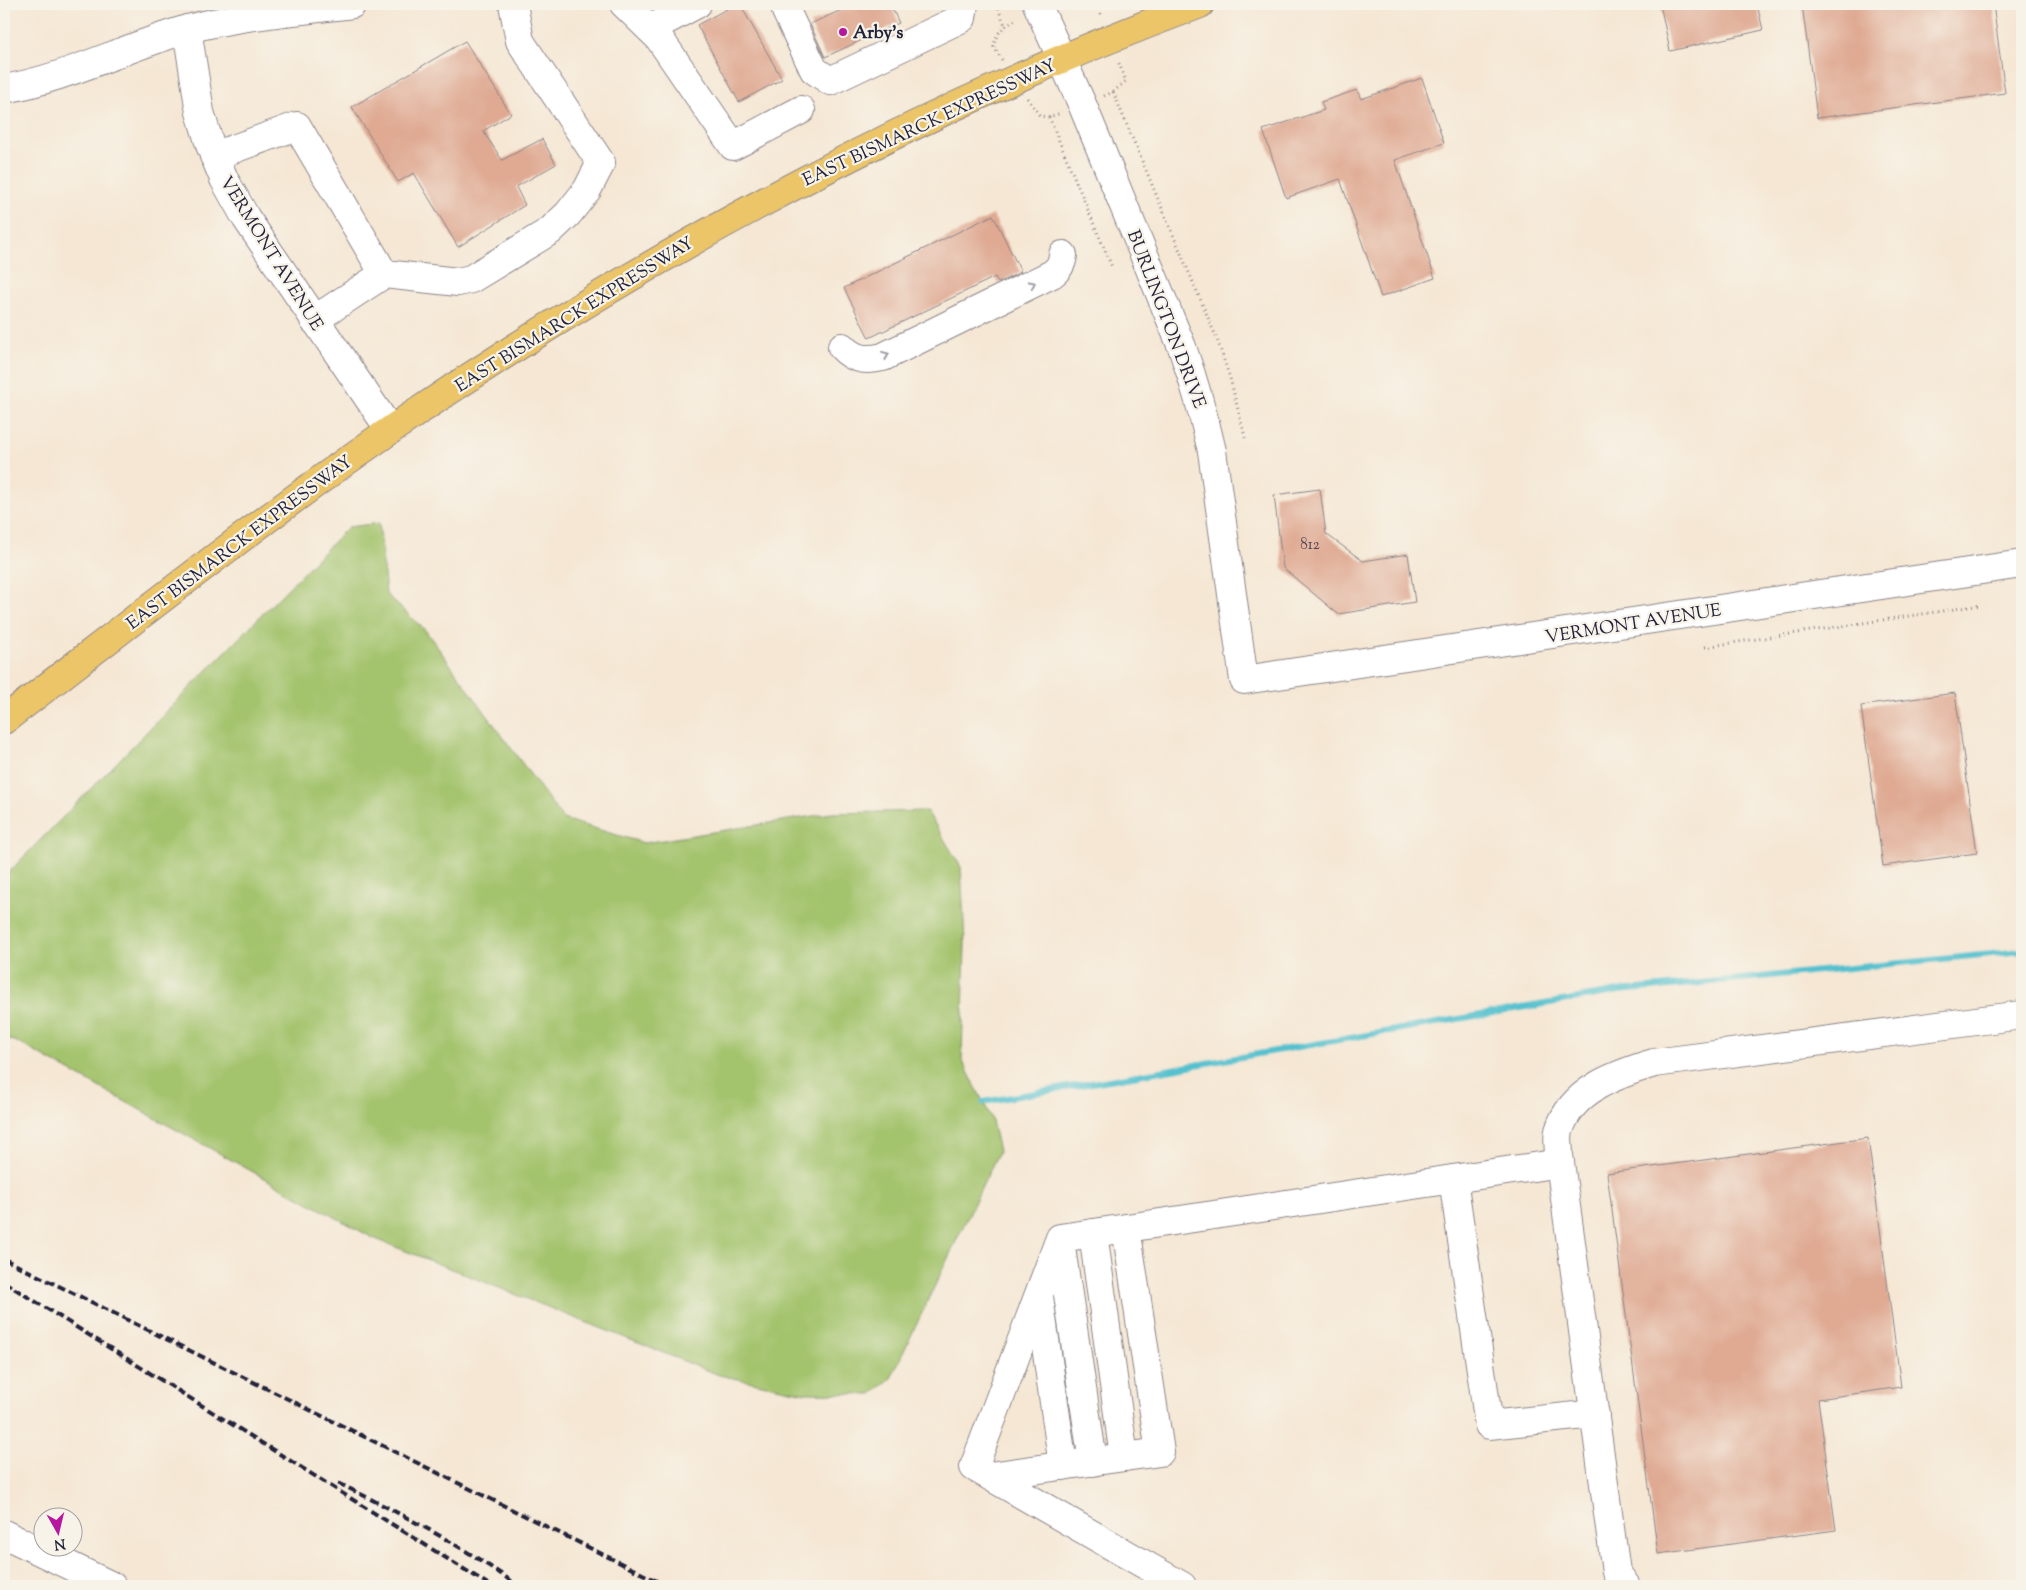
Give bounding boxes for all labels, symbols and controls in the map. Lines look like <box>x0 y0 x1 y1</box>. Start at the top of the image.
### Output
place label: Arby's <box>853 21 903 47</box>
marker: Arby's <box>837 26 849 38</box>
street label: EAST BISMARCK EXPRESSWAY <box>799 53 1061 194</box>
street label: VERMONT AVENUE <box>212 172 329 336</box>
street label: BURLINGTON DRIVE <box>1119 227 1211 413</box>
street label: EAST BISMARCK EXPRESSWAY <box>451 231 700 400</box>
one-way arrow <box>1027 280 1036 290</box>
one-way arrow <box>881 351 890 361</box>
street label: EAST BISMARCK EXPRESSWAY <box>122 450 359 637</box>
house number: 812 <box>1300 535 1320 556</box>
street label: VERMONT AVENUE <box>1543 598 1723 652</box>
north arrow <box>32 1508 82 1558</box>
text: N <box>53 1532 66 1554</box>

